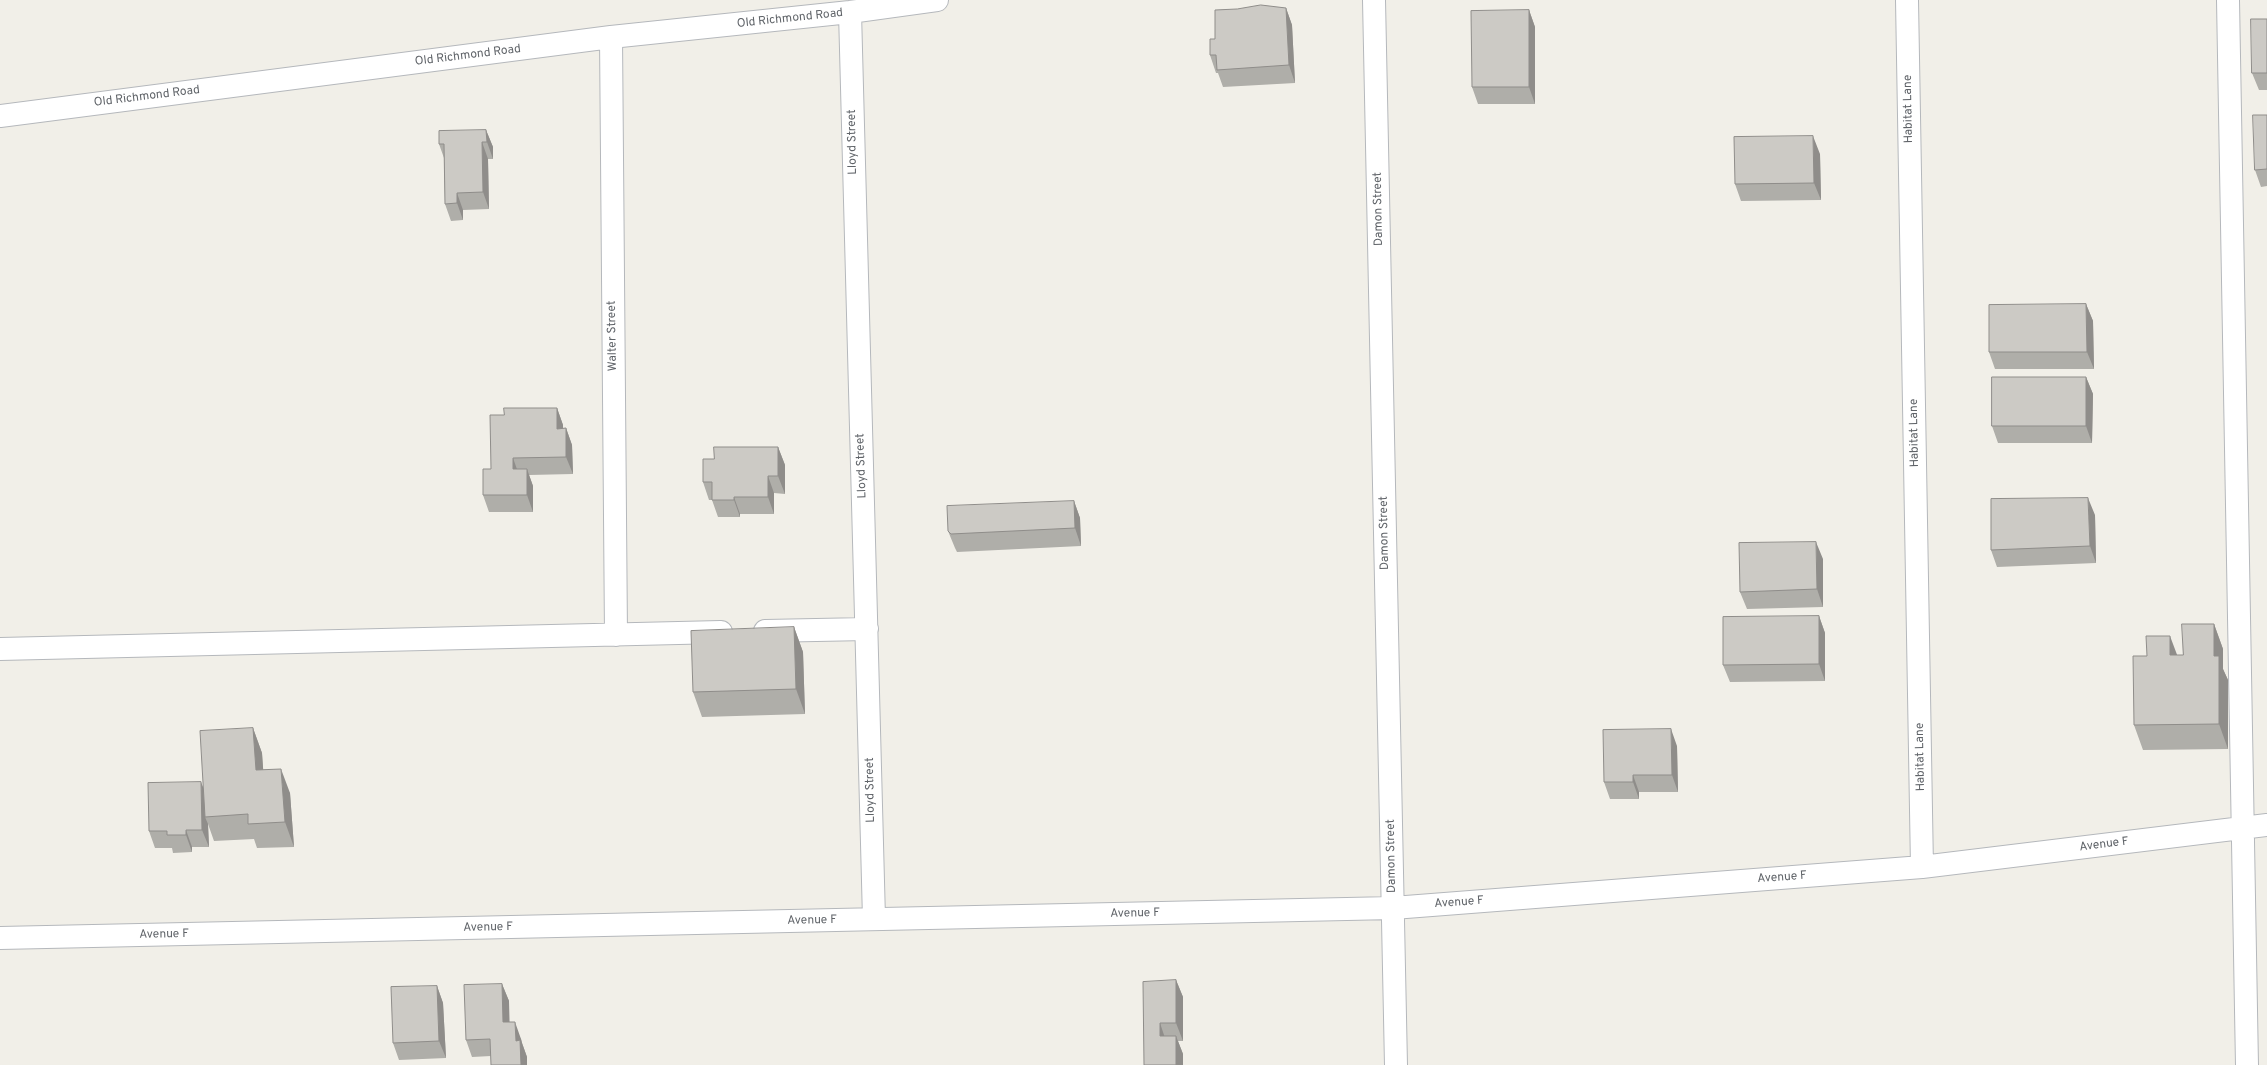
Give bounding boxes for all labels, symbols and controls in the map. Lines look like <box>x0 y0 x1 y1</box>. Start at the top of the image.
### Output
street label: Old Richmond Road <box>736 6 844 32</box>
street label: Old Richmond Road <box>414 42 522 70</box>
street label: Habitat Lane <box>1901 75 1917 143</box>
street label: Old Richmond Road <box>93 83 201 111</box>
street label: Lloyd Street <box>845 109 861 175</box>
street label: Damon Street <box>1371 172 1387 246</box>
street label: Walter Street <box>605 301 621 371</box>
street label: Habitat Lane <box>1907 399 1923 467</box>
street label: Lloyd Street <box>854 433 870 499</box>
street label: Damon Street <box>1377 496 1393 570</box>
street label: Habitat Lane <box>1913 723 1929 791</box>
street label: Lloyd Street <box>863 757 879 823</box>
street label: Damon Street <box>1384 819 1400 893</box>
street label: Avenue F <box>2078 835 2130 855</box>
street label: Avenue F <box>1757 869 1807 887</box>
street label: Avenue F <box>1434 894 1484 912</box>
street label: Avenue F <box>1110 906 1160 922</box>
street label: Avenue F <box>787 913 837 929</box>
street label: Avenue F <box>463 920 513 936</box>
street label: Avenue F <box>139 927 189 943</box>

